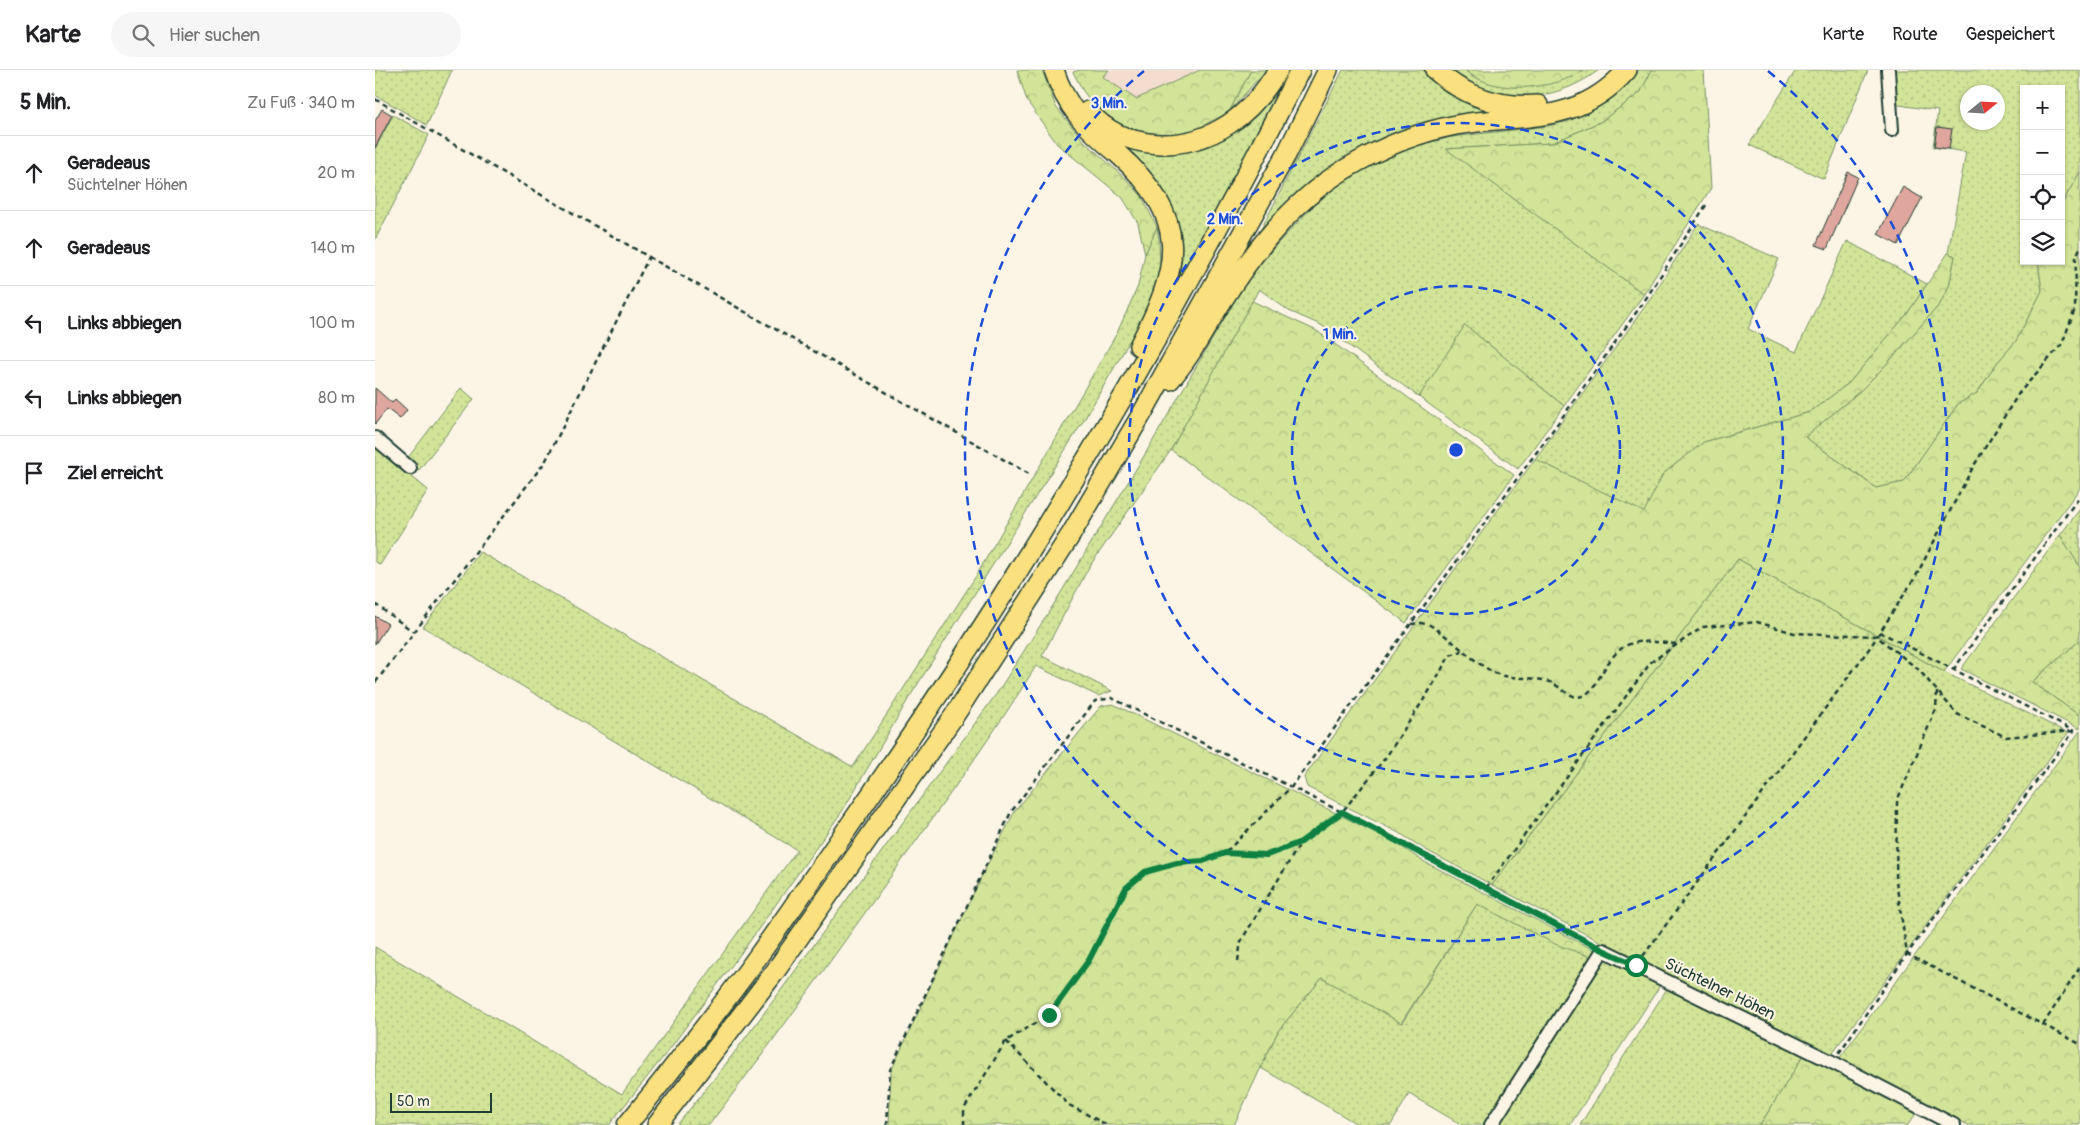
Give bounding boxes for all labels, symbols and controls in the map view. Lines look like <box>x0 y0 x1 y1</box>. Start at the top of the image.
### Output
search box <box>111 12 461 57</box>
text: Karte <box>25 20 81 49</box>
icon: search <box>129 21 157 49</box>
text: Hier suchen <box>169 23 260 47</box>
text: Karte <box>1822 23 1864 46</box>
text: Route <box>1892 23 1937 46</box>
text: Gespeichert <box>1965 23 2055 46</box>
north arrow <box>1960 85 2005 130</box>
map controls <box>2020 85 2065 265</box>
button: + <box>2020 85 2065 130</box>
text: 5 Min. <box>20 89 71 116</box>
text: Zu Fuß · 340 m <box>247 93 355 113</box>
text: 3 Min. <box>1091 94 1127 113</box>
button: − <box>2020 130 2065 175</box>
text: Geradeaus <box>67 151 150 175</box>
icon: ahead <box>20 159 48 187</box>
text: 20 m <box>317 163 355 183</box>
text: Süchtelner Höhen <box>67 175 188 195</box>
button: locate <box>2020 175 2065 220</box>
text: 2 Min. <box>1207 210 1243 229</box>
button: layers <box>2020 220 2065 265</box>
icon: ahead <box>20 234 48 262</box>
text: Geradeaus <box>67 236 150 260</box>
text: 140 m <box>311 238 355 258</box>
icon: left <box>20 309 48 337</box>
text: Links abbiegen <box>67 311 182 335</box>
text: 100 m <box>309 313 355 333</box>
text: 1 Min. <box>1323 325 1357 344</box>
icon: left <box>20 384 48 412</box>
text: Links abbiegen <box>67 386 182 410</box>
text: 80 m <box>318 388 355 408</box>
centre of rings <box>1447 441 1465 459</box>
icon: arrive <box>20 459 48 487</box>
text: Ziel erreicht <box>67 461 163 485</box>
route start <box>1625 954 1648 977</box>
street label: Süchtelner Höhen <box>1661 954 1779 1024</box>
route end <box>1038 1004 1061 1027</box>
scale bar <box>390 1090 493 1113</box>
text: 50 m <box>397 1093 430 1110</box>

